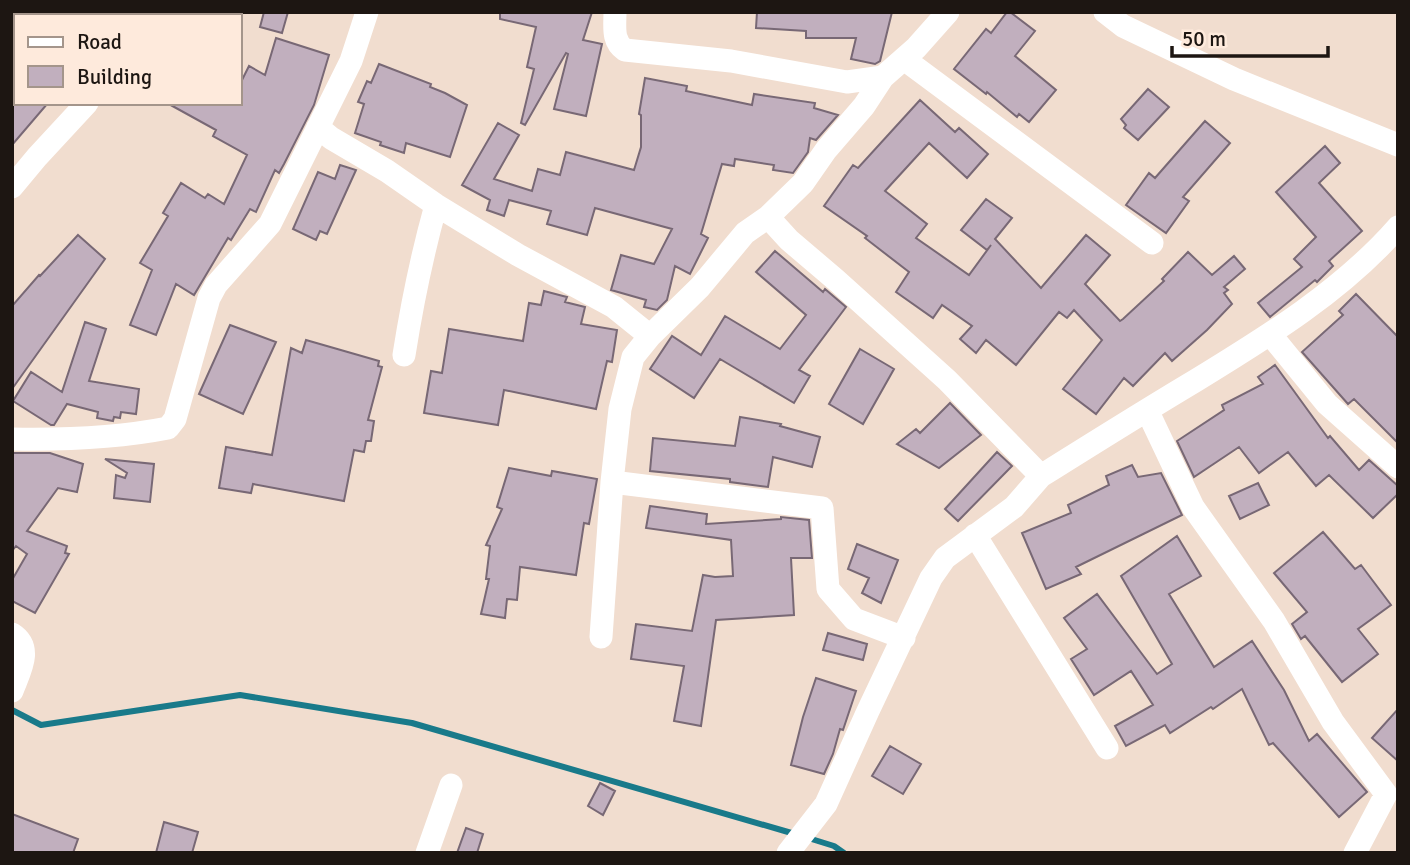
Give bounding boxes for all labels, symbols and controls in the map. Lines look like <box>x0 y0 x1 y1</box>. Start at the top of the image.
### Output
legend <box>14 14 242 105</box>
scale bar <box>1172 14 1328 58</box>
text: 50 m <box>1182 26 1226 52</box>
text: Road <box>77 29 122 55</box>
text: Building <box>77 64 152 90</box>

